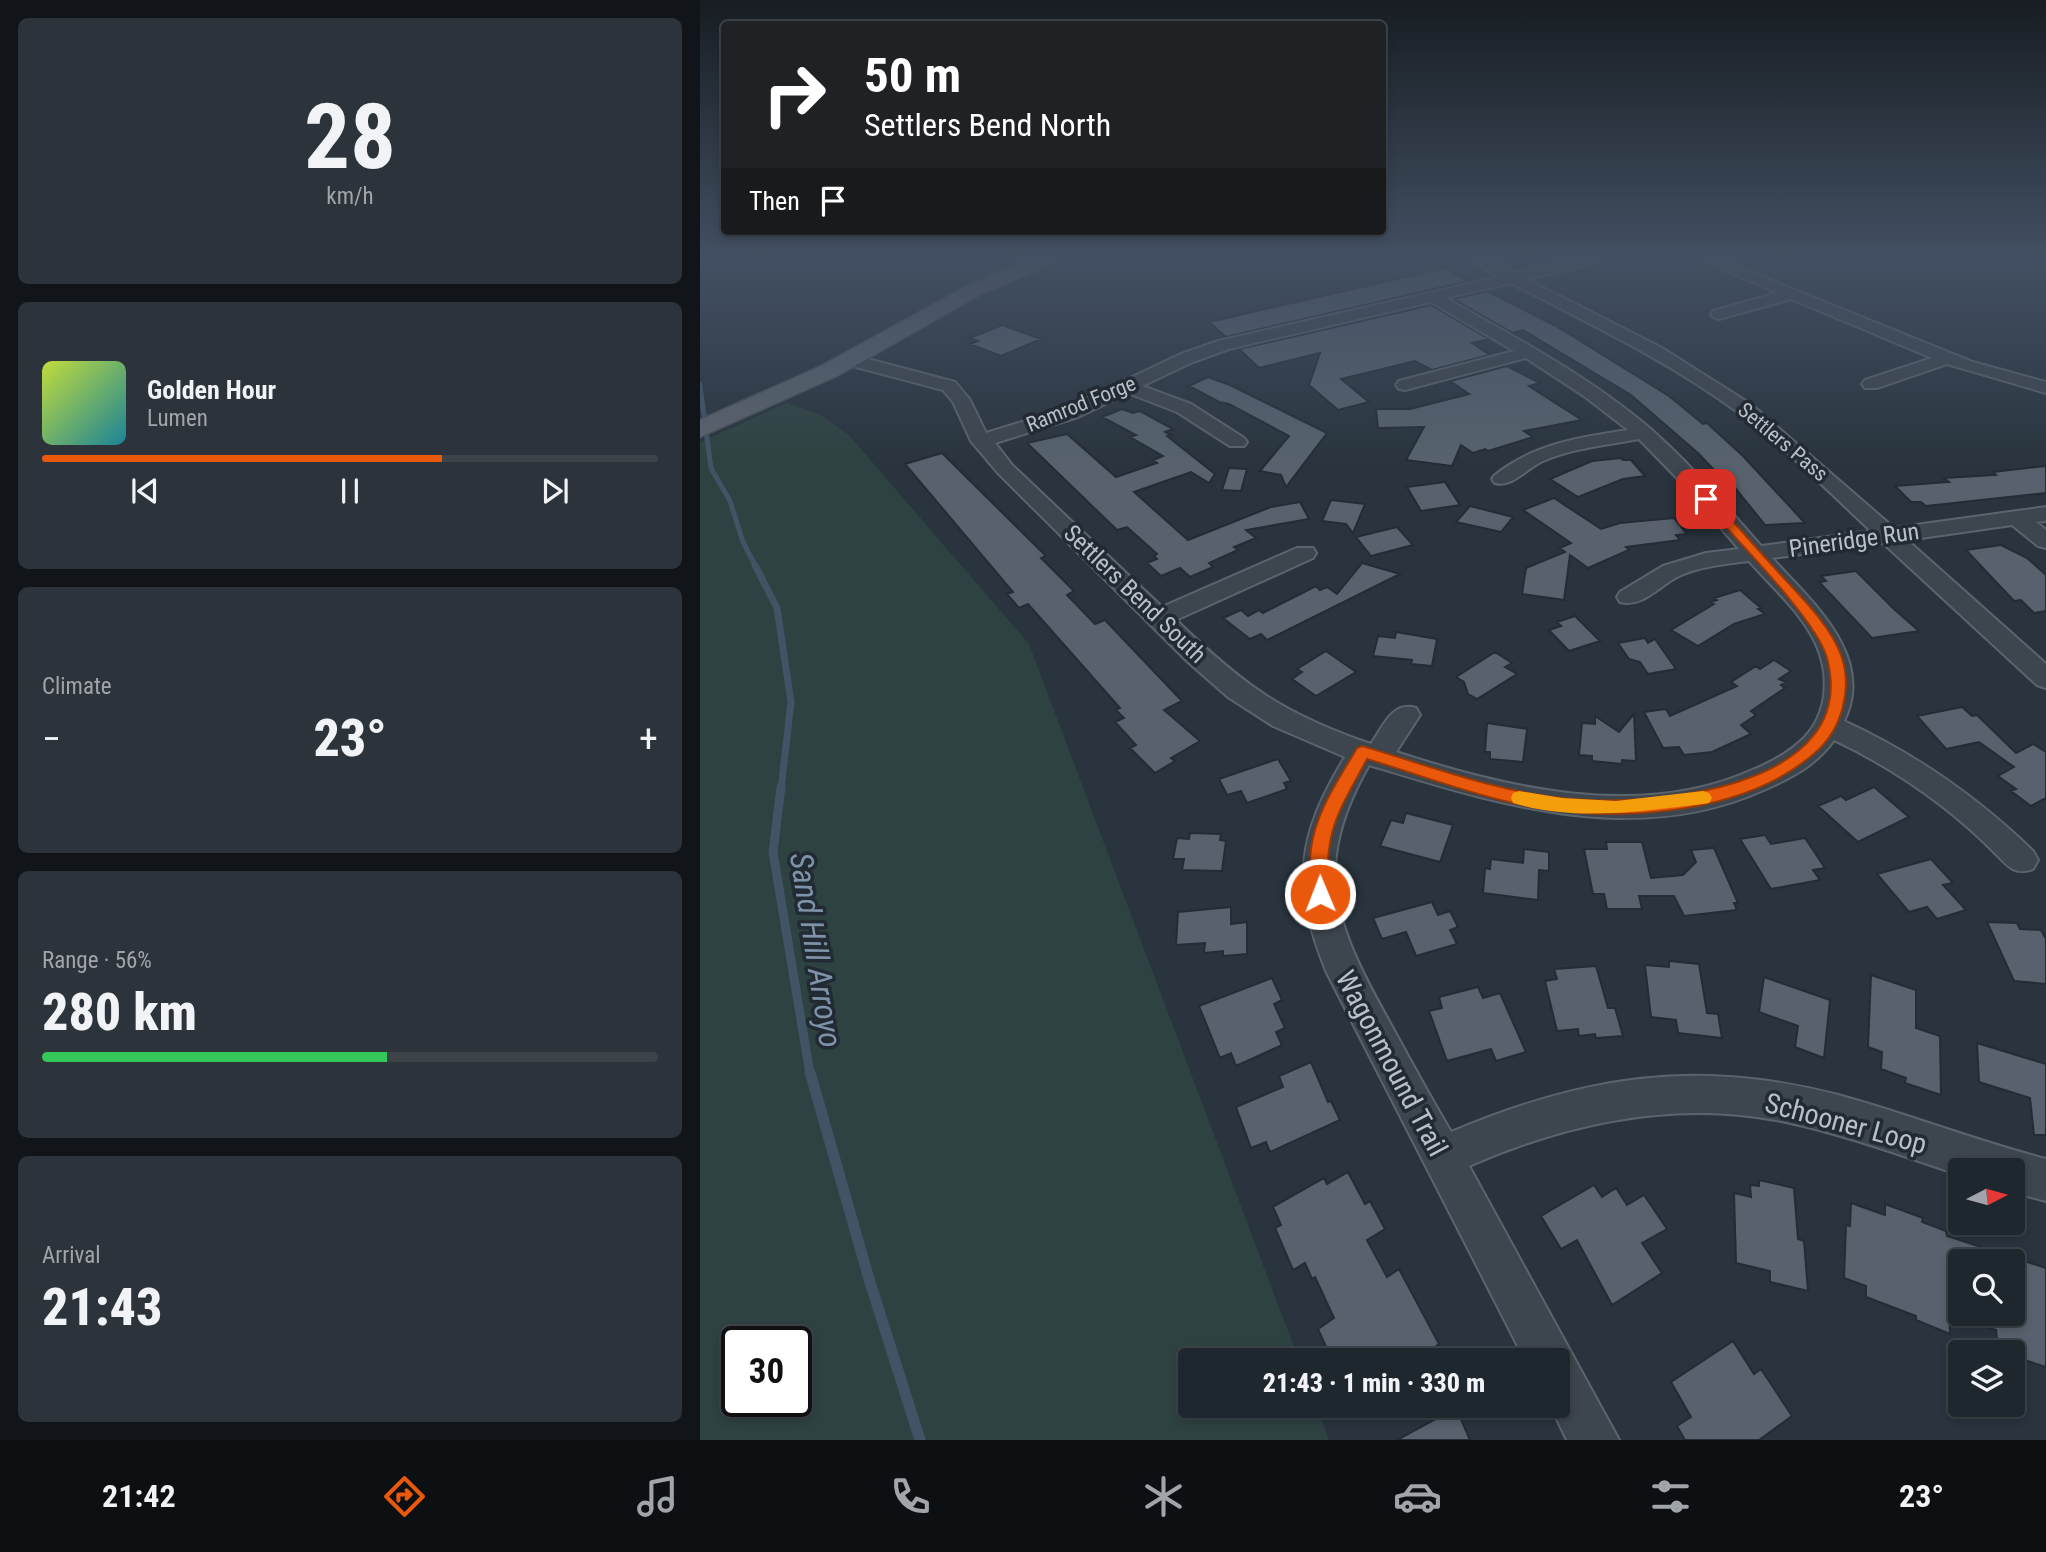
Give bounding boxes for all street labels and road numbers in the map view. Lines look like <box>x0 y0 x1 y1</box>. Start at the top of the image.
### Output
street label: Ramrod Forge <box>1023 371 1139 437</box>
street label: Settlers Pass <box>1733 398 1833 486</box>
street label: Pineridge Run <box>1787 517 1921 563</box>
street label: Settlers Bend South <box>1058 519 1212 669</box>
street label: Wagonmound Trail <box>1329 965 1454 1162</box>
street label: Schooner Loop <box>1761 1086 1930 1161</box>

